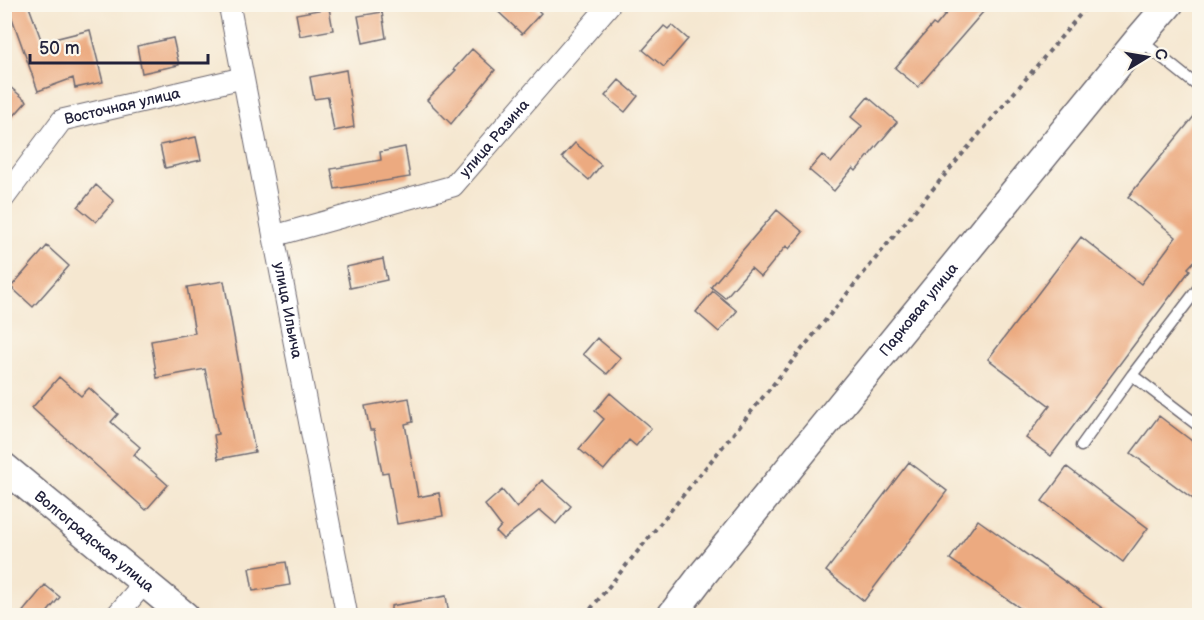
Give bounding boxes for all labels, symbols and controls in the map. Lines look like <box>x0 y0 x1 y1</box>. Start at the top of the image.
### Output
scale bar <box>30 27 208 65</box>
north arrow <box>1117 27 1177 87</box>
text: 50 m <box>39 38 80 59</box>
text: С <box>1150 47 1171 62</box>
street label: Восточная улица <box>62 83 182 129</box>
street label: улица Разина <box>455 95 533 181</box>
street label: Парковая улица <box>875 259 962 360</box>
street label: улица Ильича <box>269 261 307 360</box>
street label: Волгоградская улица <box>31 487 158 596</box>

